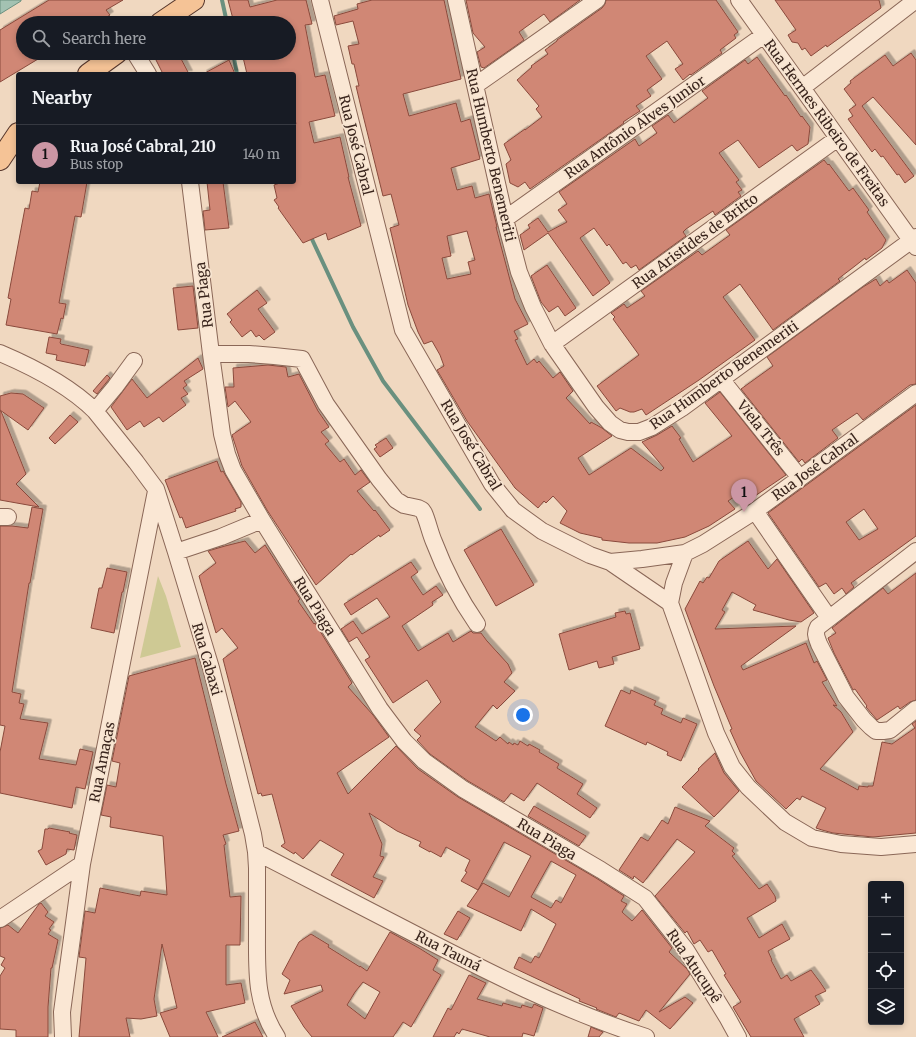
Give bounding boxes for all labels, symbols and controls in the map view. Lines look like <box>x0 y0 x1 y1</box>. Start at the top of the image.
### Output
search box <box>16 16 296 60</box>
icon: search <box>30 27 52 49</box>
text: Search here <box>62 29 146 48</box>
street label: Rua Hermes Ribeiro de Freitas <box>760 36 894 210</box>
street label: Rua Humberto Benemeriti <box>462 67 520 244</box>
street label: Rua Antônio Alves Junior <box>561 71 709 183</box>
text: Nearby <box>32 87 92 109</box>
street label: Rua José Cabral <box>335 93 377 198</box>
text: Rua José Cabral, 210 <box>70 137 216 156</box>
text: 1 <box>42 146 48 163</box>
text: 140 m <box>243 146 280 163</box>
text: Bus stop <box>70 156 123 173</box>
street label: Rua Aristides de Britto <box>629 189 761 293</box>
street label: Rua Piaga <box>191 261 217 329</box>
street label: Rua Humberto Benemeriti <box>646 317 802 433</box>
street label: Rua José Cabral <box>437 396 506 494</box>
street label: Viela Três <box>733 396 789 459</box>
street label: Rua José Cabral <box>768 429 862 504</box>
pin: 1 <box>731 479 757 512</box>
street label: Rua Piaga <box>290 573 340 639</box>
street label: Rua Cabaxi <box>188 621 226 698</box>
your location <box>513 705 533 725</box>
street label: Rua Amaças <box>85 720 119 804</box>
street label: Rua Piaga <box>514 814 580 864</box>
map controls <box>868 881 904 1025</box>
button: + <box>868 881 904 917</box>
button: − <box>868 917 904 953</box>
street label: Rua Atucupê <box>663 926 725 1006</box>
street label: Rua Tauná <box>412 927 484 975</box>
button: locate <box>868 953 904 989</box>
button: layers <box>868 989 904 1025</box>

